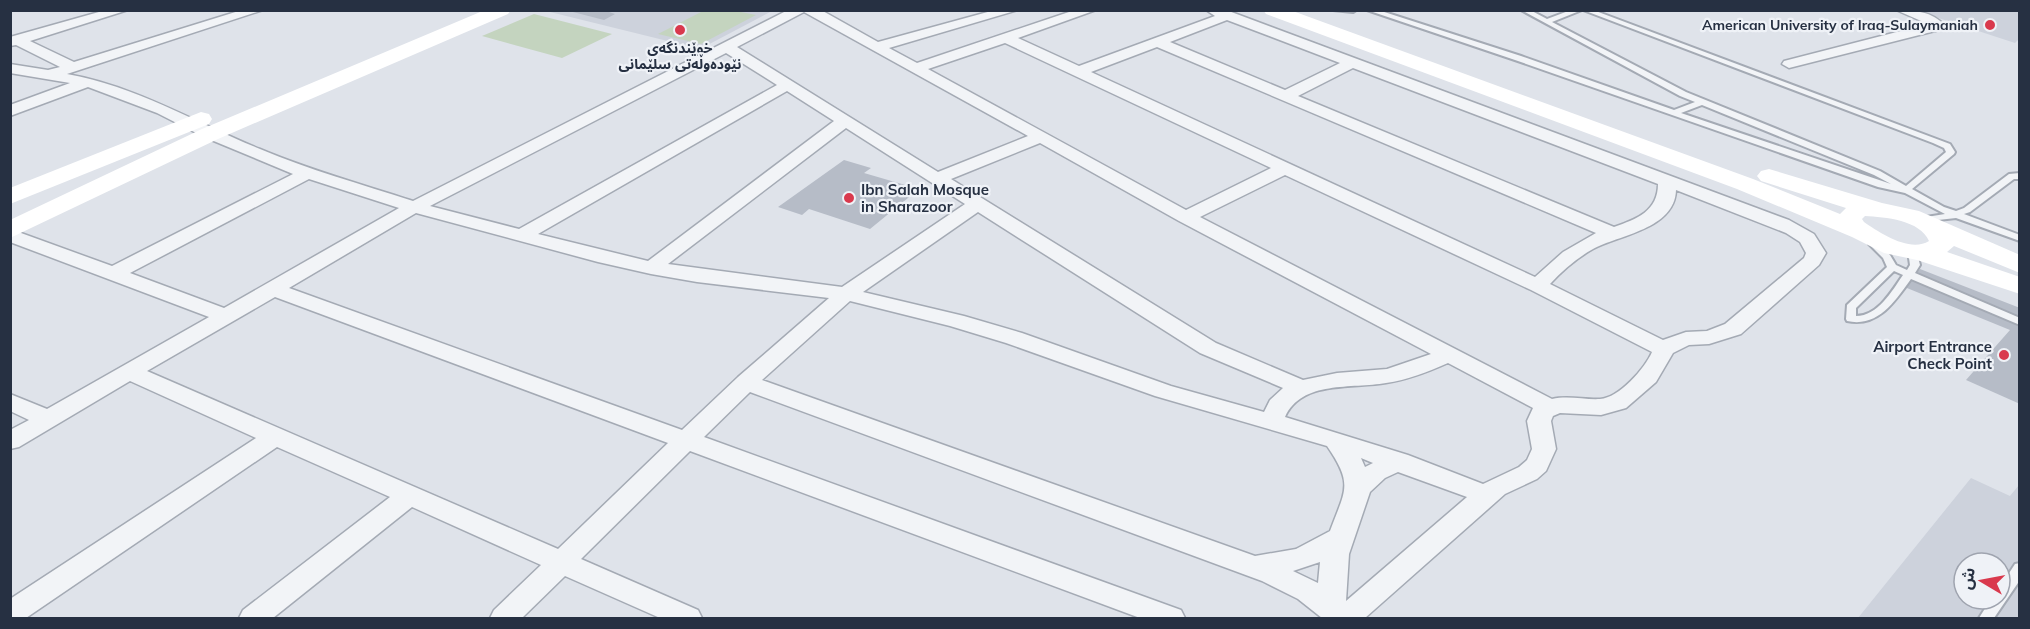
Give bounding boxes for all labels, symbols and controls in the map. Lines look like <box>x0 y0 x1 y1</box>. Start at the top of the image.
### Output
place label: American University of Iraq-Sulaymaniah <box>1702 16 1978 34</box>
marker: American University of Iraq-Sulaymaniah <box>1983 18 1997 32</box>
marker: خوێندنگەی نێوده‌وڵه‌تی سلێمانی <box>673 23 687 37</box>
place label: خوێندنگەی نێوده‌وڵه‌تی سلێمانی <box>619 39 741 73</box>
place label: Ibn Salah Mosque in Sharazoor <box>861 180 989 216</box>
marker: Ibn Salah Mosque in Sharazoor <box>842 191 856 205</box>
place label: Airport Entrance Check Point <box>1873 337 1992 373</box>
marker: Airport Entrance Check Point <box>1997 348 2011 362</box>
north arrow <box>1952 551 2012 611</box>
text: ش <box>1955 566 1979 591</box>

